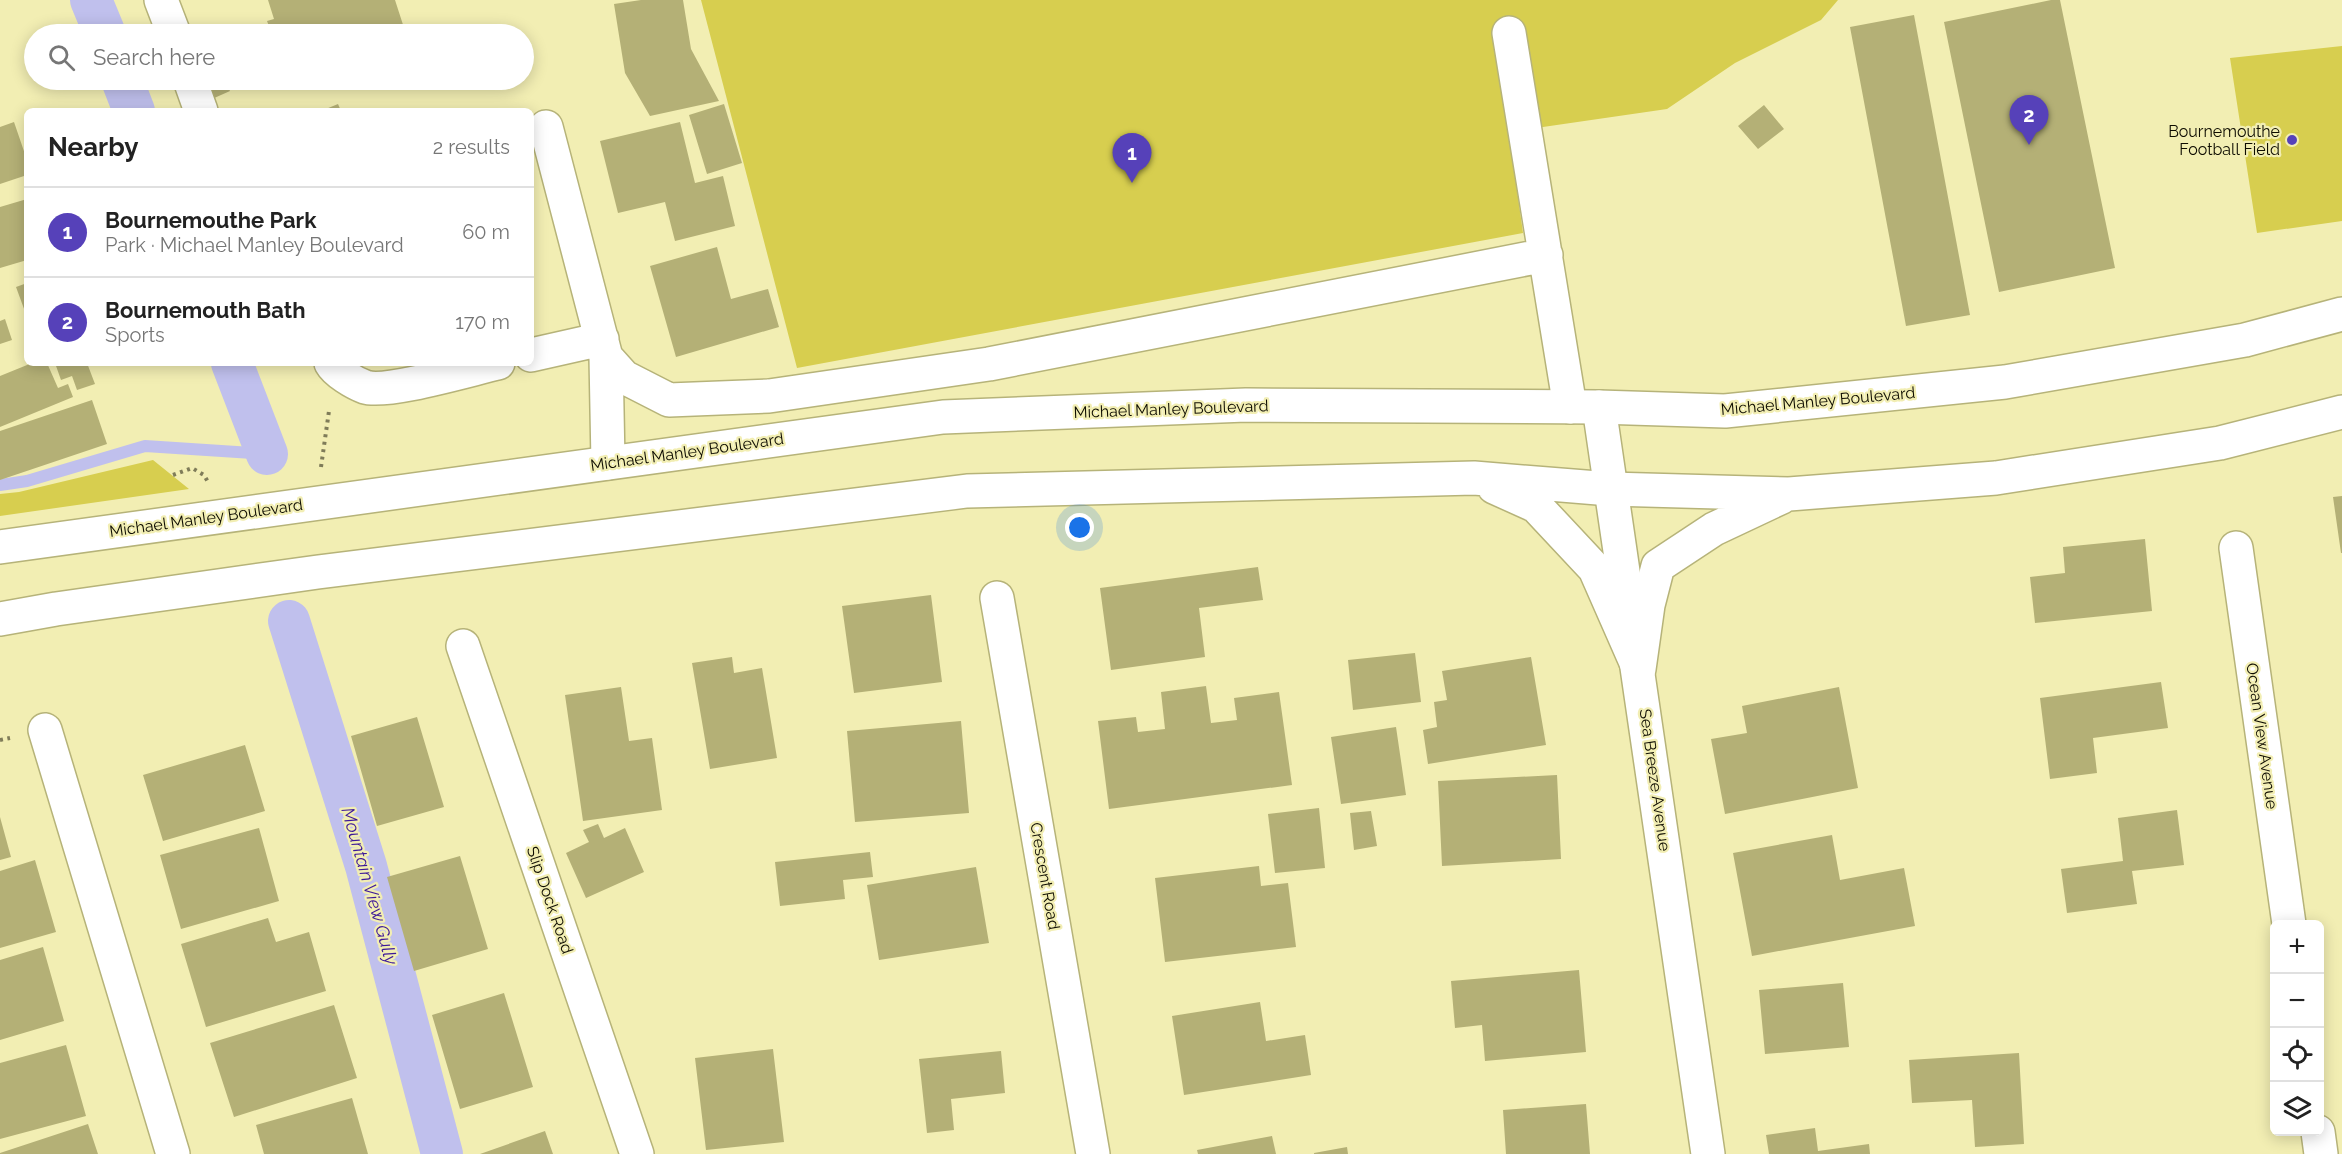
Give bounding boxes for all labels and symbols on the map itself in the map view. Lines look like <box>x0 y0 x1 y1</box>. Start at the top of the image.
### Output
pin: 2 <box>2010 96 2048 145</box>
place label: Bournemouthe Football Field <box>2168 122 2280 159</box>
marker: Bournemouthe Football Field <box>2285 133 2299 147</box>
pin: 1 <box>1112 134 1152 183</box>
street label: Michael Manley Boulevard <box>1720 383 1916 419</box>
street label: Michael Manley Boulevard <box>1073 396 1269 422</box>
street label: Michael Manley Boulevard <box>589 429 785 475</box>
street label: Michael Manley Boulevard <box>108 495 304 541</box>
your location <box>1065 513 1094 542</box>
street label: Ocean View Avenue <box>2242 662 2282 810</box>
street label: Sea Breeze Avenue <box>1636 708 1674 852</box>
water label: Mountain View Gully <box>337 805 403 968</box>
street label: Crescent Road <box>1026 821 1064 931</box>
street label: Slip Dock Road <box>523 844 577 956</box>

